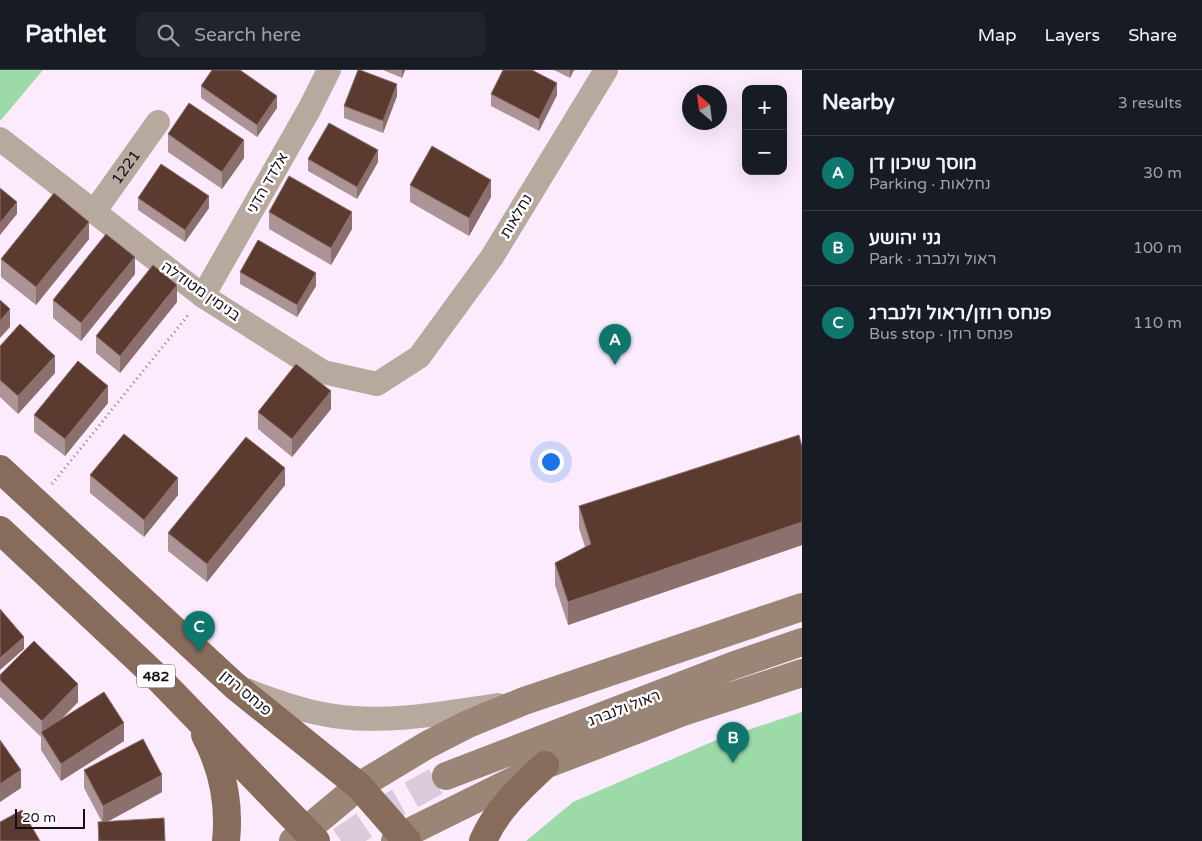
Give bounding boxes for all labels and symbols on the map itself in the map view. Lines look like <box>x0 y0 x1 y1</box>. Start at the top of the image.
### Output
north arrow <box>682 85 727 130</box>
street label: 1221 <box>108 147 144 188</box>
street label: אלדד הדני <box>242 149 292 217</box>
street label: נחלאות <box>496 191 536 241</box>
street label: בנימין מטודלה <box>158 257 244 325</box>
pin: A <box>599 324 631 365</box>
your location <box>538 449 564 475</box>
pin: C <box>183 611 215 652</box>
road number: 482 <box>137 664 175 688</box>
street label: פנחס רוזן <box>217 666 275 720</box>
street label: ראול ולנברג <box>585 686 663 730</box>
pin: B <box>717 722 749 763</box>
scale bar <box>15 806 85 829</box>

